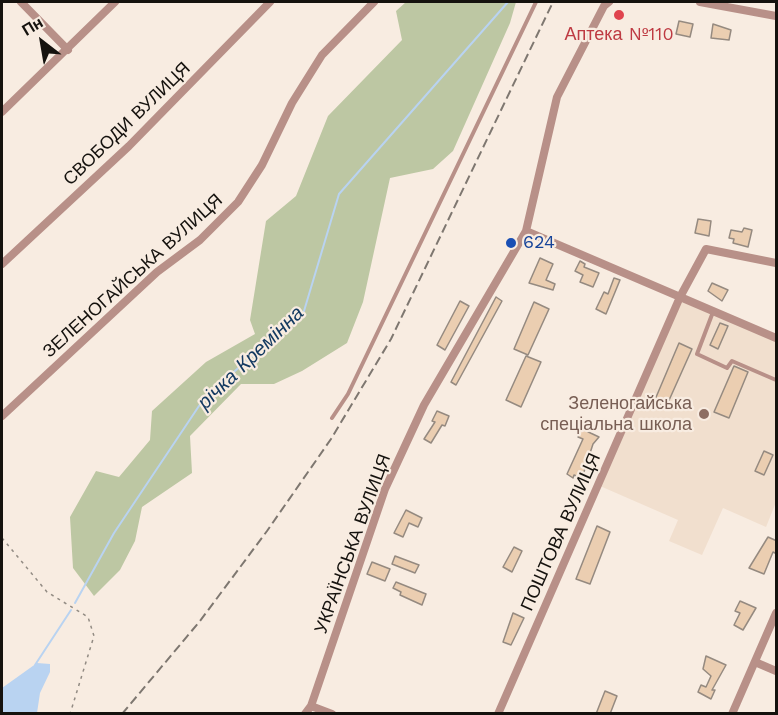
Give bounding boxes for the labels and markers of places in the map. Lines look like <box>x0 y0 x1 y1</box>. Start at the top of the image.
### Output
marker: Аптека №110 <box>612 8 626 22</box>
place label: Аптека №110 <box>564 24 674 46</box>
place label: 624 <box>523 232 555 254</box>
marker: 624 <box>504 236 518 250</box>
place label: Зеленогайська спеціальна школа <box>540 393 692 436</box>
marker: Зеленогайська спеціальна школа <box>697 407 711 421</box>

